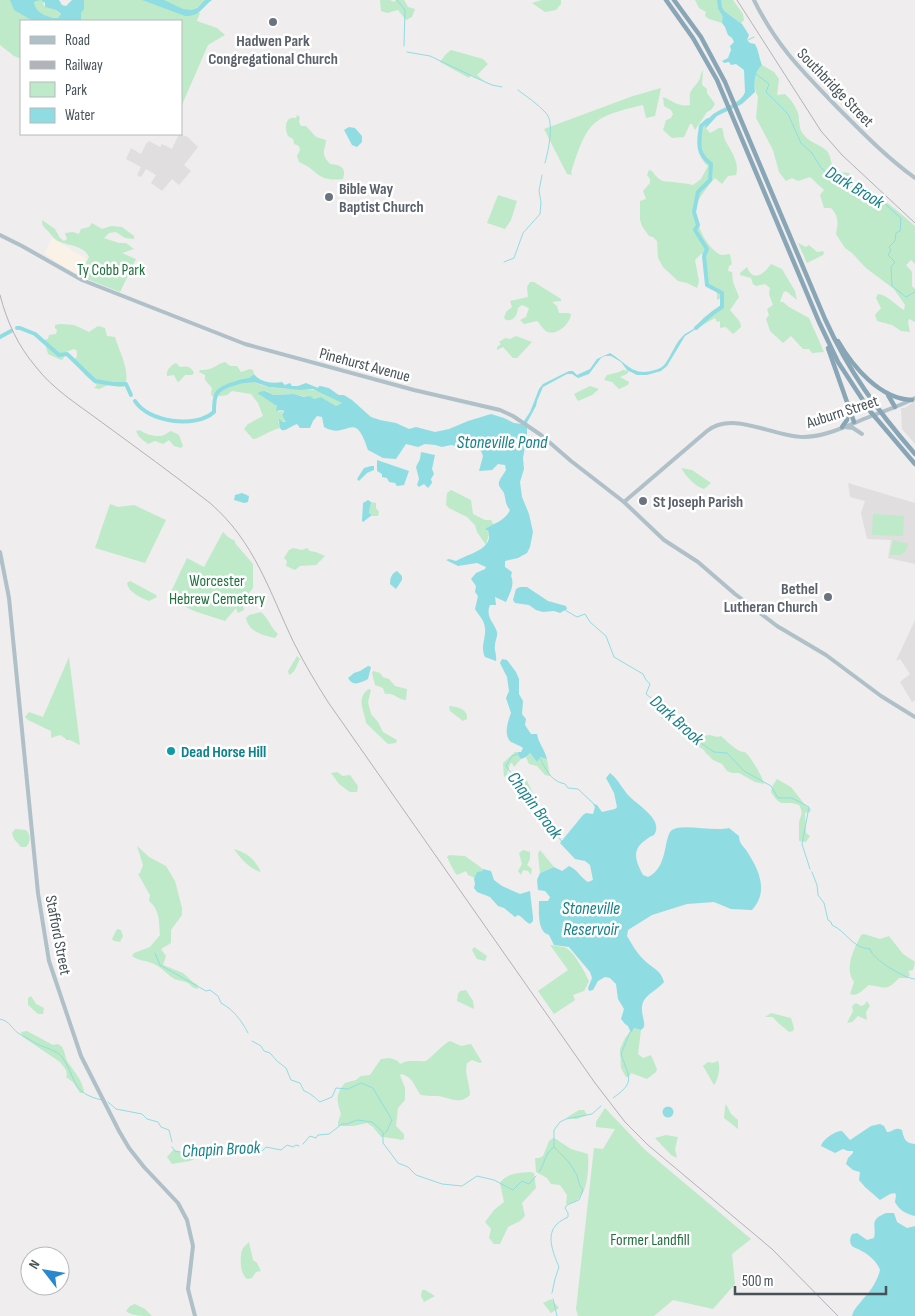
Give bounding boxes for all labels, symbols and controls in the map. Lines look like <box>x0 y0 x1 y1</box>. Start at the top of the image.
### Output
marker: Hadwen Park Congregational Church <box>267 16 279 28</box>
legend <box>20 20 182 135</box>
text: Road <box>65 31 90 50</box>
place label: Hadwen Park Congregational Church <box>208 32 338 69</box>
street label: Southbridge Street <box>793 45 877 131</box>
text: Railway <box>65 56 103 75</box>
text: Park <box>65 81 87 100</box>
text: Water <box>65 106 96 125</box>
water label: Dark Brook <box>822 162 889 214</box>
place label: Bible Way Baptist Church <box>339 180 424 217</box>
marker: Bible Way Baptist Church <box>323 191 335 203</box>
park label: Ty Cobb Park <box>77 261 145 280</box>
street label: Pinehurst Avenue <box>317 344 412 387</box>
street label: Auburn Street <box>803 392 881 433</box>
water label: Stoneville Pond <box>457 432 548 453</box>
place label: St Joseph Parish <box>653 493 743 512</box>
marker: St Joseph Parish <box>637 495 649 507</box>
park label: Worcester Hebrew Cemetery <box>169 572 265 609</box>
place label: Bethel Lutheran Church <box>724 580 818 617</box>
marker: Bethel Lutheran Church <box>822 591 834 603</box>
water label: Dark Brook <box>646 691 709 751</box>
place label: Dead Horse Hill <box>181 743 266 762</box>
marker: Dead Horse Hill <box>165 745 177 757</box>
water label: Chapin Brook <box>503 768 567 844</box>
street label: Stafford Street <box>41 894 75 977</box>
water label: Stoneville Reservoir <box>562 898 620 940</box>
water label: Chapin Brook <box>181 1137 262 1162</box>
park label: Former Landfill <box>610 1231 690 1250</box>
north arrow <box>20 1246 70 1296</box>
text: N <box>25 1257 43 1272</box>
scale bar <box>735 1264 886 1296</box>
text: 500 m <box>742 1272 773 1291</box>

